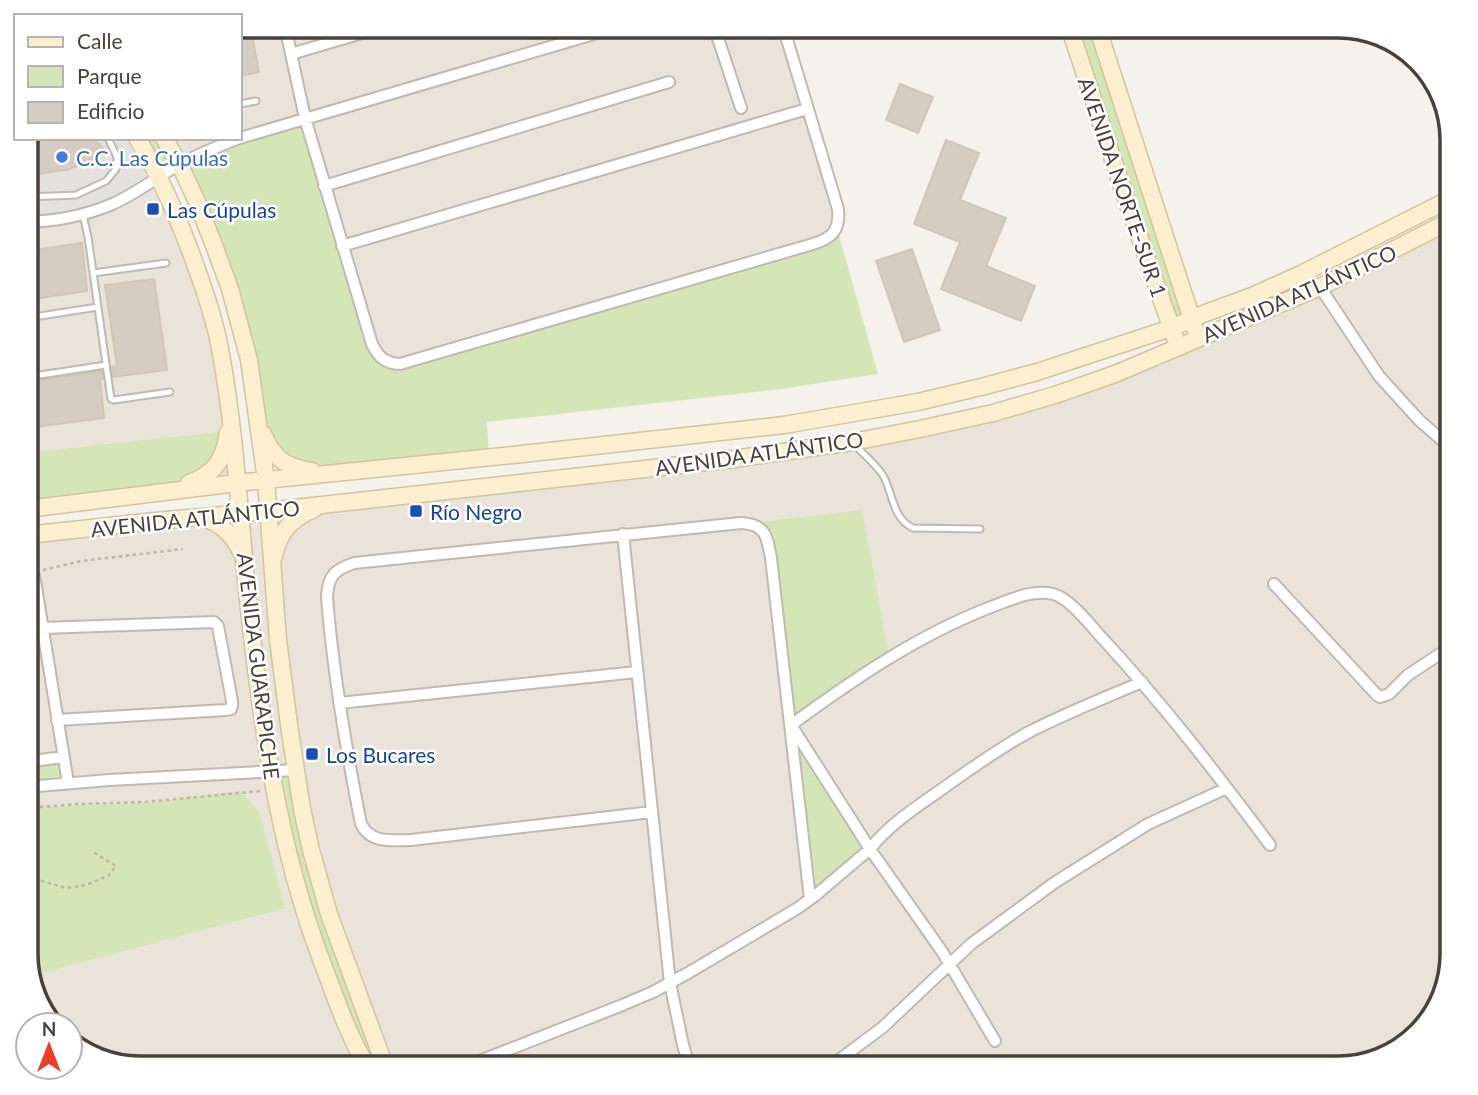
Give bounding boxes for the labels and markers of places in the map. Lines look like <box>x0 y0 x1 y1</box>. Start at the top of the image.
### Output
place label: C.C. Las Cúpulas <box>76 145 228 170</box>
marker: C.C. Las Cúpulas <box>54 149 70 165</box>
place label: Las Cúpulas <box>167 197 276 222</box>
marker: Las Cúpulas <box>145 201 161 217</box>
place label: Río Negro <box>430 499 522 524</box>
marker: Río Negro <box>408 503 424 519</box>
place label: Los Bucares <box>326 742 435 767</box>
marker: Los Bucares <box>304 746 320 762</box>

